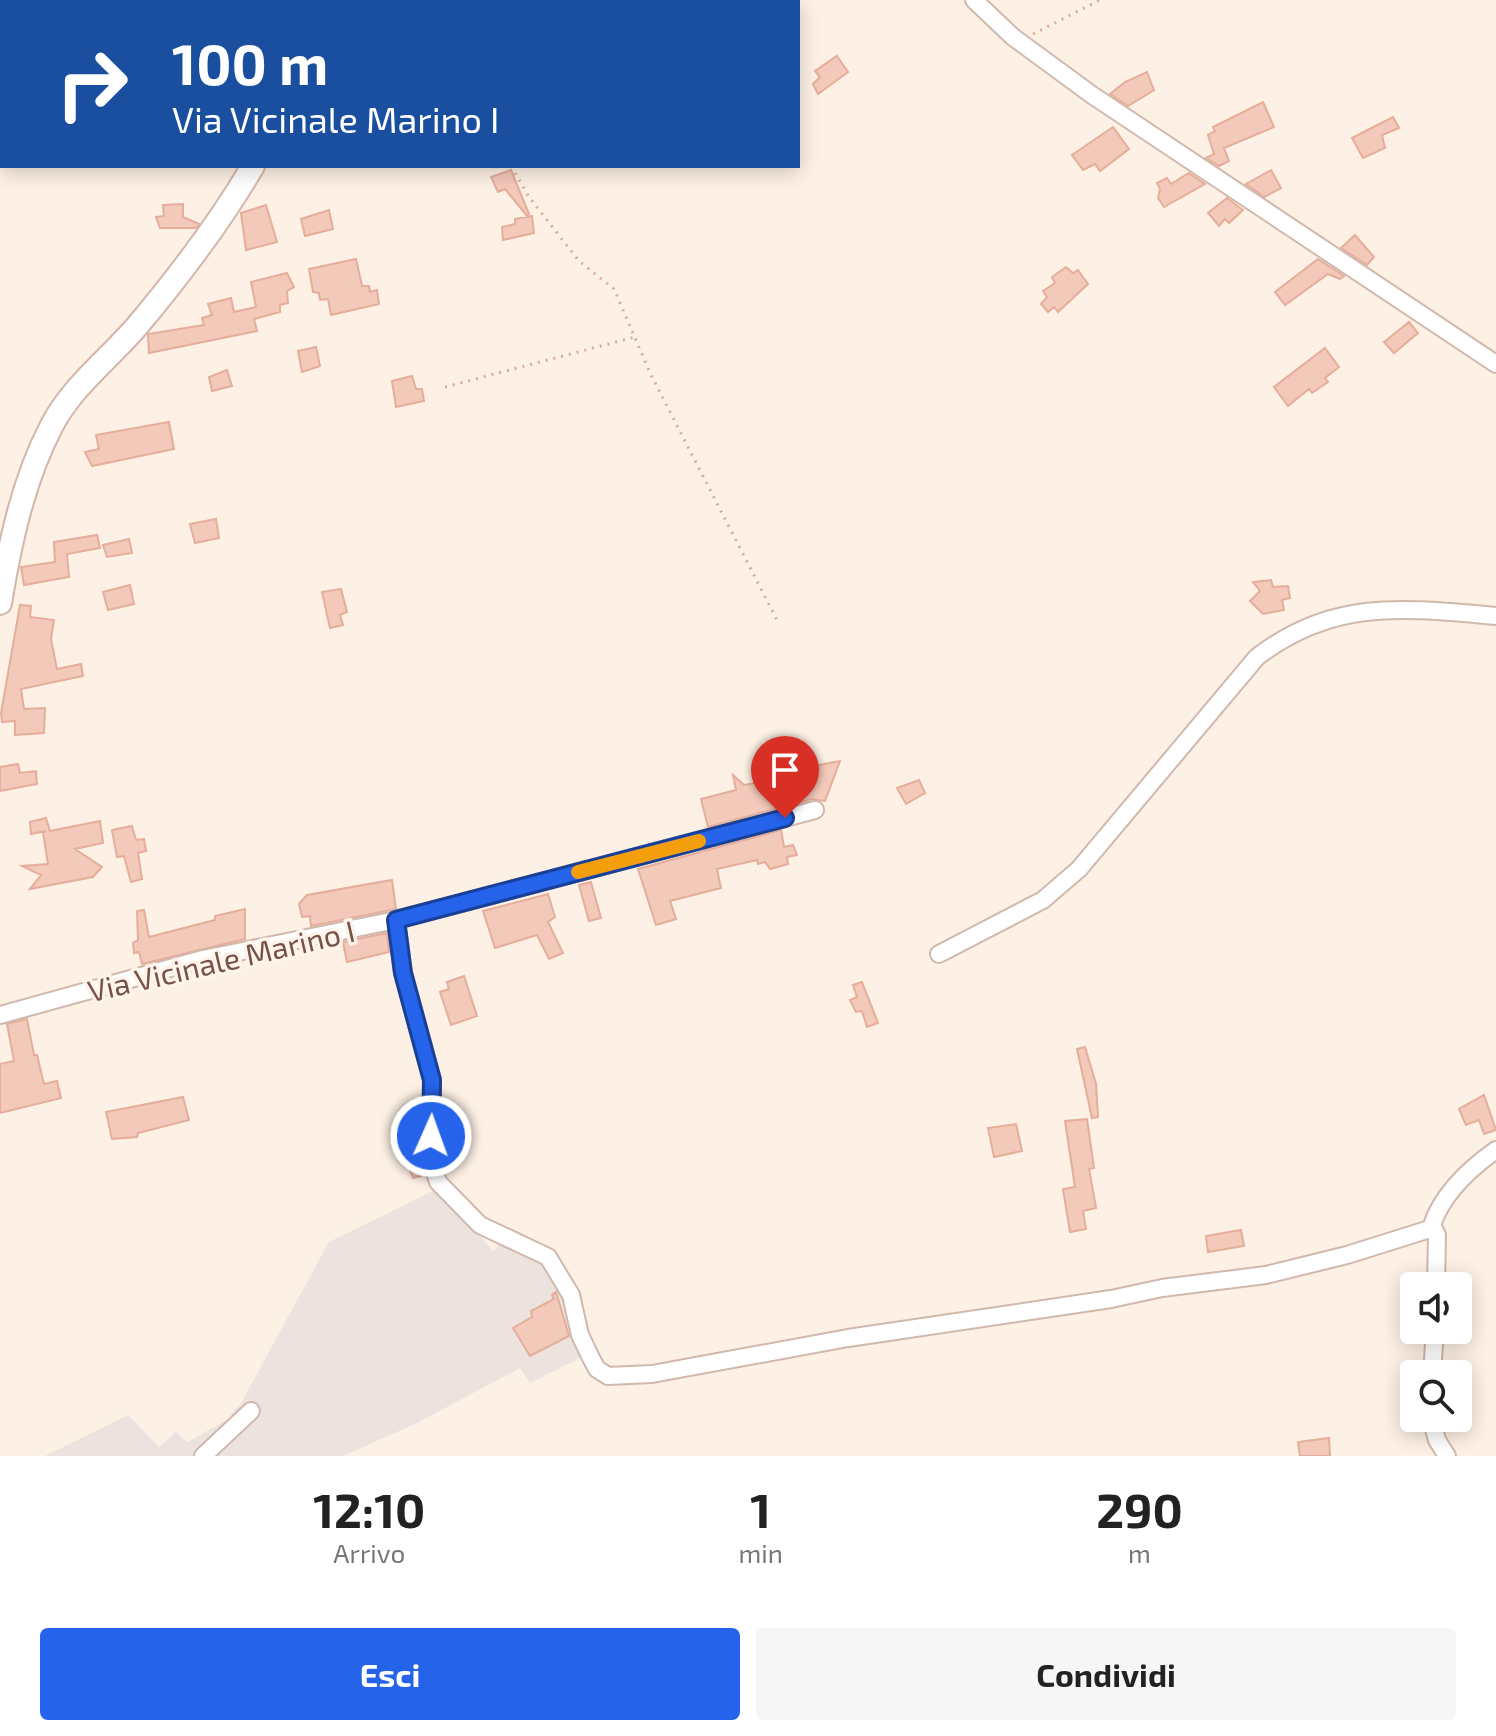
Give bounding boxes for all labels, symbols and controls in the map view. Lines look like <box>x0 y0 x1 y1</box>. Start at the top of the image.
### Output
text: 100 m <box>172 29 328 96</box>
icon: right <box>40 32 144 136</box>
text: Via Vicinale Marino I <box>172 97 499 140</box>
pin <box>751 736 819 818</box>
icon: arrive <box>763 748 807 792</box>
street label: Via Vicinale Marino I <box>84 912 358 1008</box>
position arrow <box>389 1094 473 1178</box>
map controls <box>1400 1272 1472 1432</box>
button: sound <box>1400 1272 1472 1344</box>
button: search <box>1400 1360 1472 1432</box>
text: 12:10 <box>313 1480 425 1538</box>
text: 1 <box>750 1480 771 1538</box>
text: 290 <box>1096 1480 1183 1538</box>
text: Arrivo <box>333 1537 405 1568</box>
text: min <box>739 1537 783 1568</box>
text: m <box>1128 1537 1151 1568</box>
button: Esci <box>40 1628 740 1720</box>
button: Condividi <box>756 1628 1456 1720</box>

